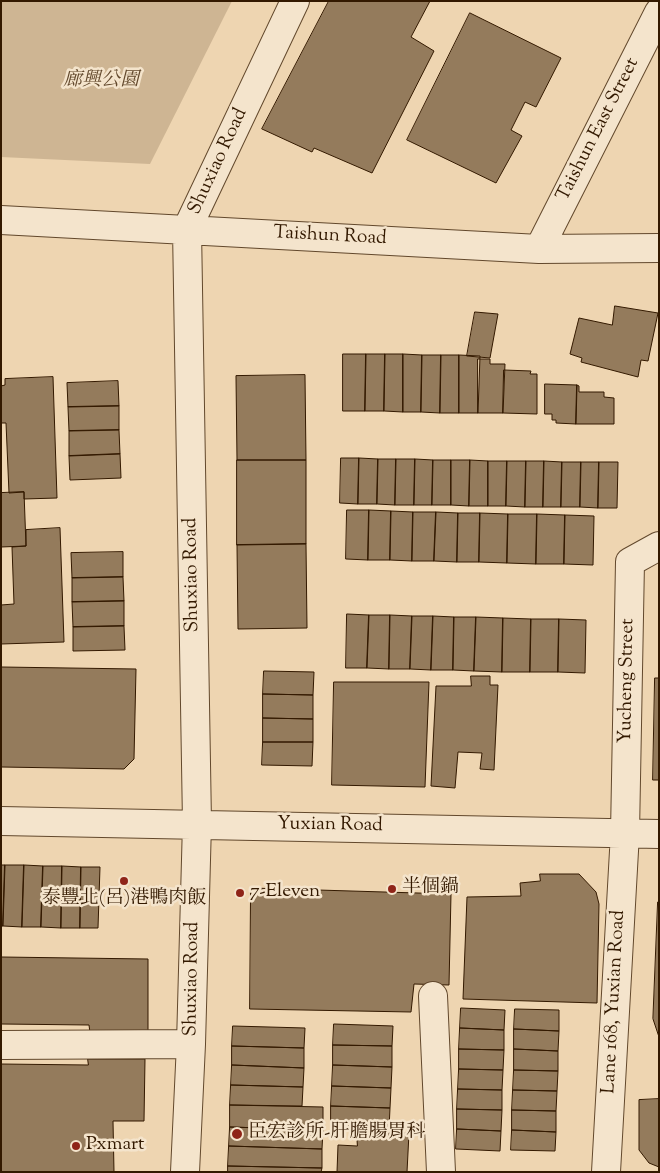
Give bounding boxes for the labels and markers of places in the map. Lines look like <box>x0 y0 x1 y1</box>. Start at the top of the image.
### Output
marker: 泰豐北(呂)港鴨肉飯 <box>118 875 130 887</box>
place label: 半個鍋 <box>402 878 459 900</box>
place label: 7-Eleven <box>250 882 320 904</box>
marker: 半個鍋 <box>386 883 398 895</box>
marker: 7-Eleven <box>234 887 246 899</box>
place label: 泰豐北(呂)港鴨肉飯 <box>42 889 206 911</box>
place label: 臣宏診所-肝膽腸胃科 <box>248 1123 425 1145</box>
marker: 臣宏診所-肝膽腸胃科 <box>230 1127 244 1141</box>
place label: Pxmart <box>86 1135 145 1157</box>
marker: Pxmart <box>70 1140 82 1152</box>

